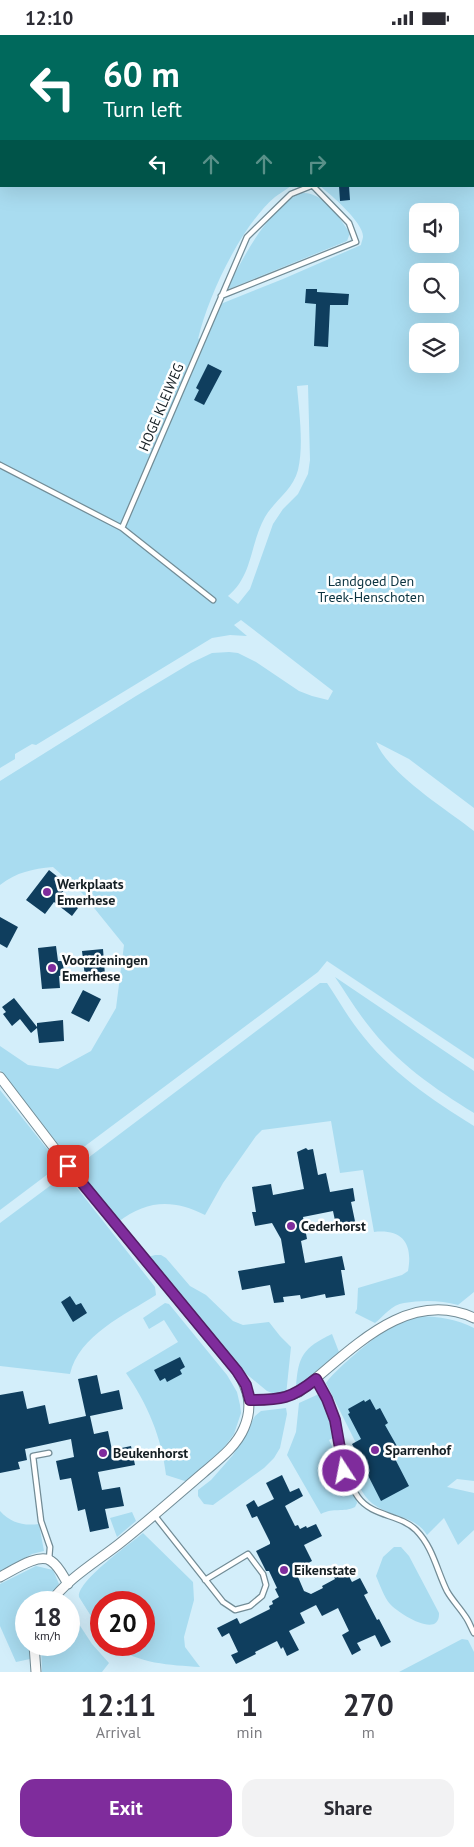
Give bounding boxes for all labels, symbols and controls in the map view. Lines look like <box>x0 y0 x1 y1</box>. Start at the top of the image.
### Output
text: 12:10 <box>25 6 73 30</box>
text: 60 m <box>103 51 180 97</box>
icon: left <box>20 55 85 120</box>
text: Turn left <box>103 95 182 123</box>
icon: left <box>144 150 172 178</box>
icon: ahead <box>197 150 225 178</box>
icon: ahead <box>250 150 278 178</box>
icon: right <box>303 150 331 178</box>
map controls <box>409 203 459 373</box>
button: sound <box>409 203 459 253</box>
button: search <box>409 263 459 313</box>
button: layers <box>409 323 459 373</box>
street label: HOGE KLEIWEG <box>134 360 188 454</box>
park label: Landgoed Den Treek-Henschoten <box>317 572 425 606</box>
place label: Werkplaats Emerhese <box>57 875 124 909</box>
marker: Werkplaats Emerhese <box>41 886 53 898</box>
place label: Voorzieningen Emerhese <box>61 951 148 985</box>
marker: Voorzieningen Emerhese <box>46 962 58 974</box>
pin <box>47 1145 89 1187</box>
icon: arrive <box>54 1152 82 1180</box>
place label: Cederhorst <box>301 1217 366 1235</box>
marker: Cederhorst <box>285 1220 297 1232</box>
place label: Sparrenhof <box>385 1441 452 1459</box>
place label: Beukenhorst <box>113 1444 188 1462</box>
position arrow <box>317 1444 369 1496</box>
marker: Sparrenhof <box>369 1444 381 1456</box>
marker: Beukenhorst <box>97 1447 109 1459</box>
place label: Eikenstate <box>294 1561 356 1579</box>
marker: Eikenstate <box>278 1564 290 1576</box>
speed limit sign: 20 <box>90 1591 155 1656</box>
text: 18 <box>33 1601 62 1633</box>
text: km/h <box>34 1628 61 1643</box>
text: 12:11 <box>80 1685 156 1724</box>
text: 1 <box>241 1685 258 1724</box>
text: 270 <box>343 1685 394 1724</box>
text: Arrival <box>96 1722 141 1742</box>
text: min <box>237 1722 263 1742</box>
text: m <box>362 1722 375 1742</box>
button: Exit <box>20 1779 232 1837</box>
button: Share <box>242 1779 454 1837</box>

